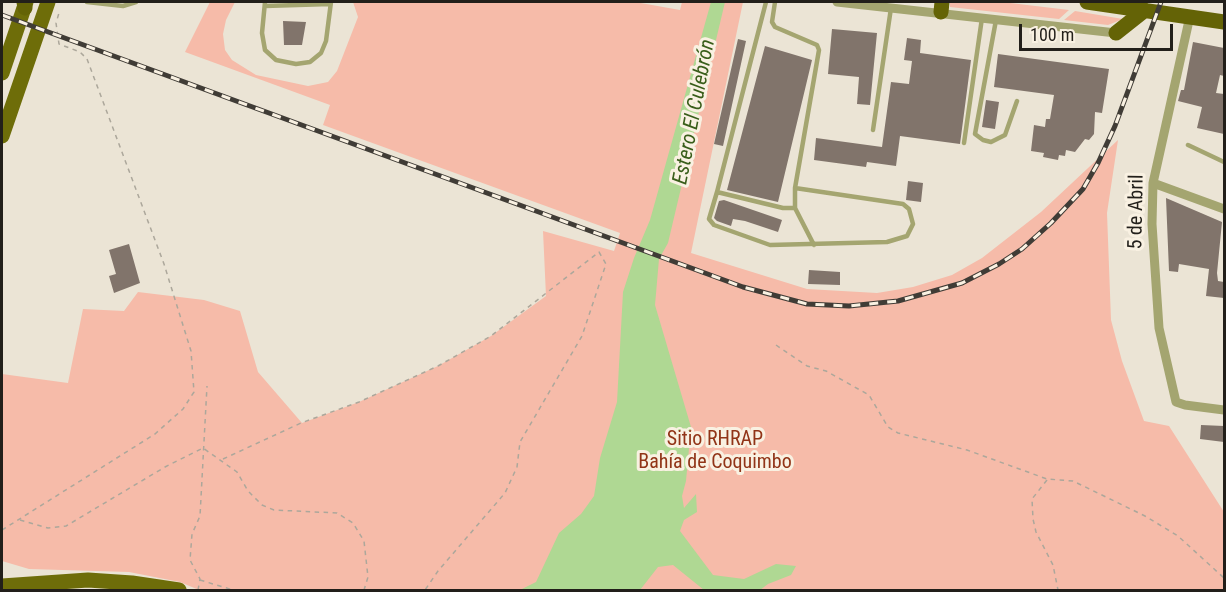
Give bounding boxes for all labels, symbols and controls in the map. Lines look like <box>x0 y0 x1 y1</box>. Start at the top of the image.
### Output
scale bar <box>1022 12 1176 50</box>
text: 100 m <box>1030 24 1074 45</box>
water label: Estero El Culebrón <box>669 37 721 187</box>
street label: 5 de Abril <box>1124 174 1150 250</box>
park label: Sitio RHRAP Bahía de Coquimbo <box>638 428 792 475</box>

